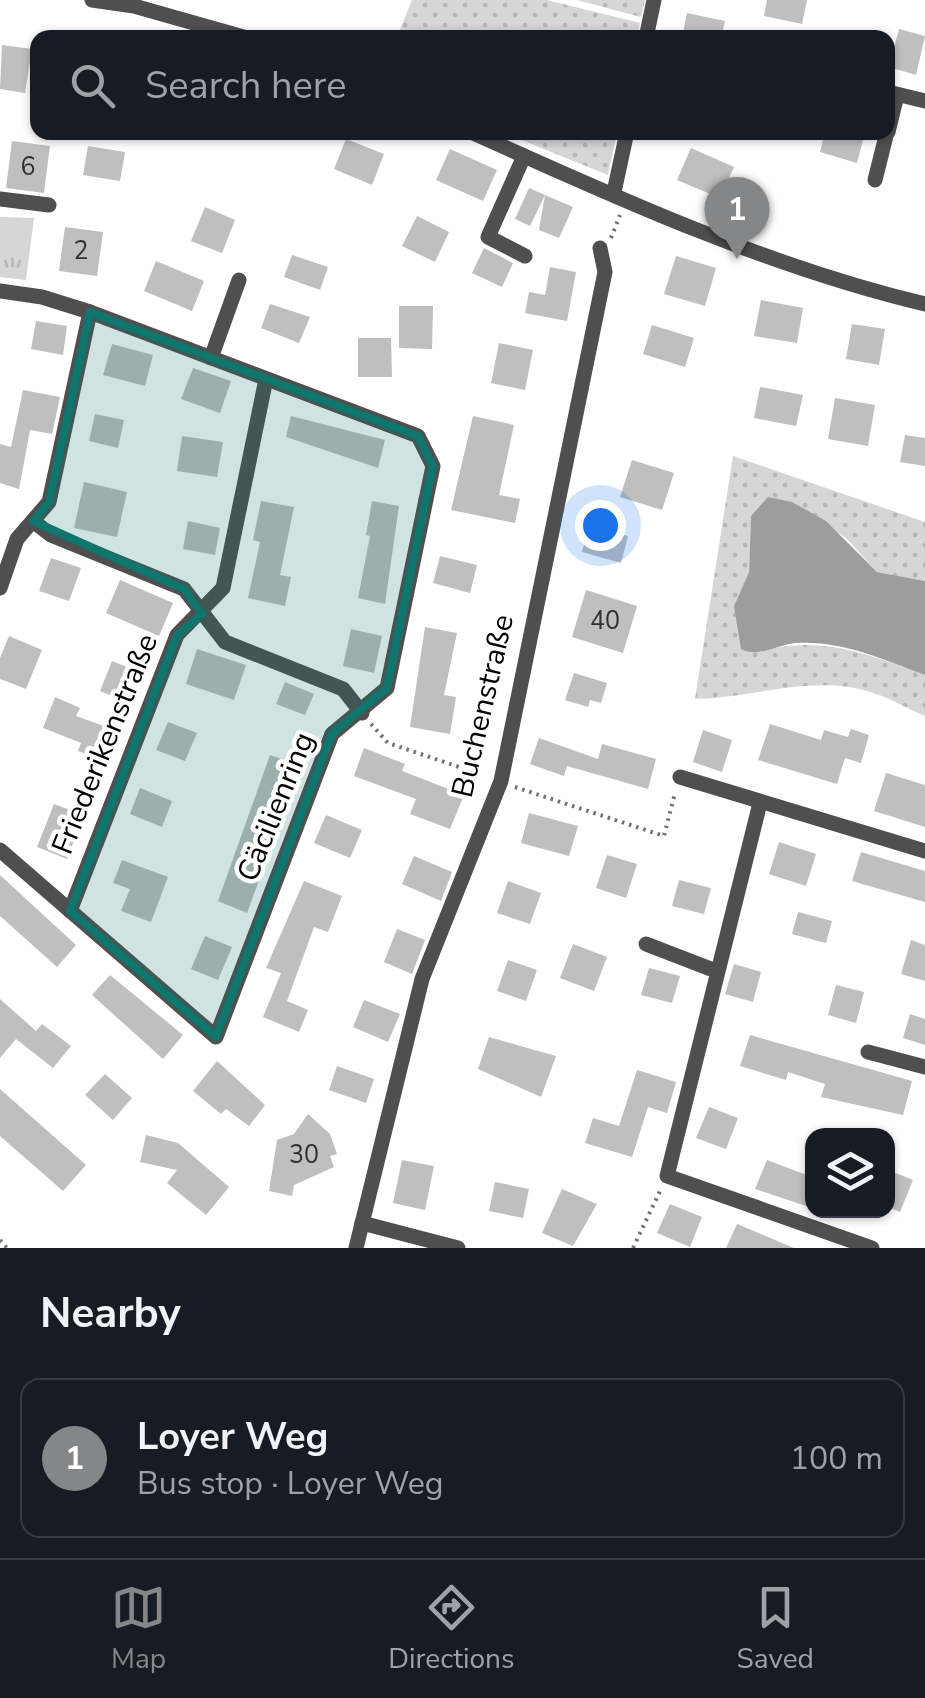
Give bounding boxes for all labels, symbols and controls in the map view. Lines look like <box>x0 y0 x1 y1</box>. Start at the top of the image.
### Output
search box <box>30 30 895 140</box>
icon: search <box>65 58 120 113</box>
text: Search here <box>145 60 346 111</box>
house number: 6 <box>20 150 36 184</box>
pin: 1 <box>704 176 770 259</box>
house number: 2 <box>73 234 89 268</box>
your location <box>575 500 626 551</box>
house number: 40 <box>590 604 620 638</box>
street label: Buchenstraße <box>442 610 524 802</box>
street label: Friederikenstraße <box>42 628 168 860</box>
street label: Cäcilienring <box>227 726 325 888</box>
map controls <box>805 1128 895 1218</box>
button: layers <box>805 1128 895 1218</box>
house number: 30 <box>289 1138 319 1172</box>
text: Nearby <box>40 1285 181 1342</box>
text: Loyer Weg <box>137 1411 328 1462</box>
text: 1 <box>65 1437 84 1480</box>
text: 100 m <box>790 1437 883 1480</box>
text: Bus stop · Loyer Weg <box>137 1462 443 1505</box>
tab: Map <box>111 1580 166 1678</box>
tab: Directions <box>388 1580 514 1678</box>
tab: Saved <box>737 1580 814 1678</box>

